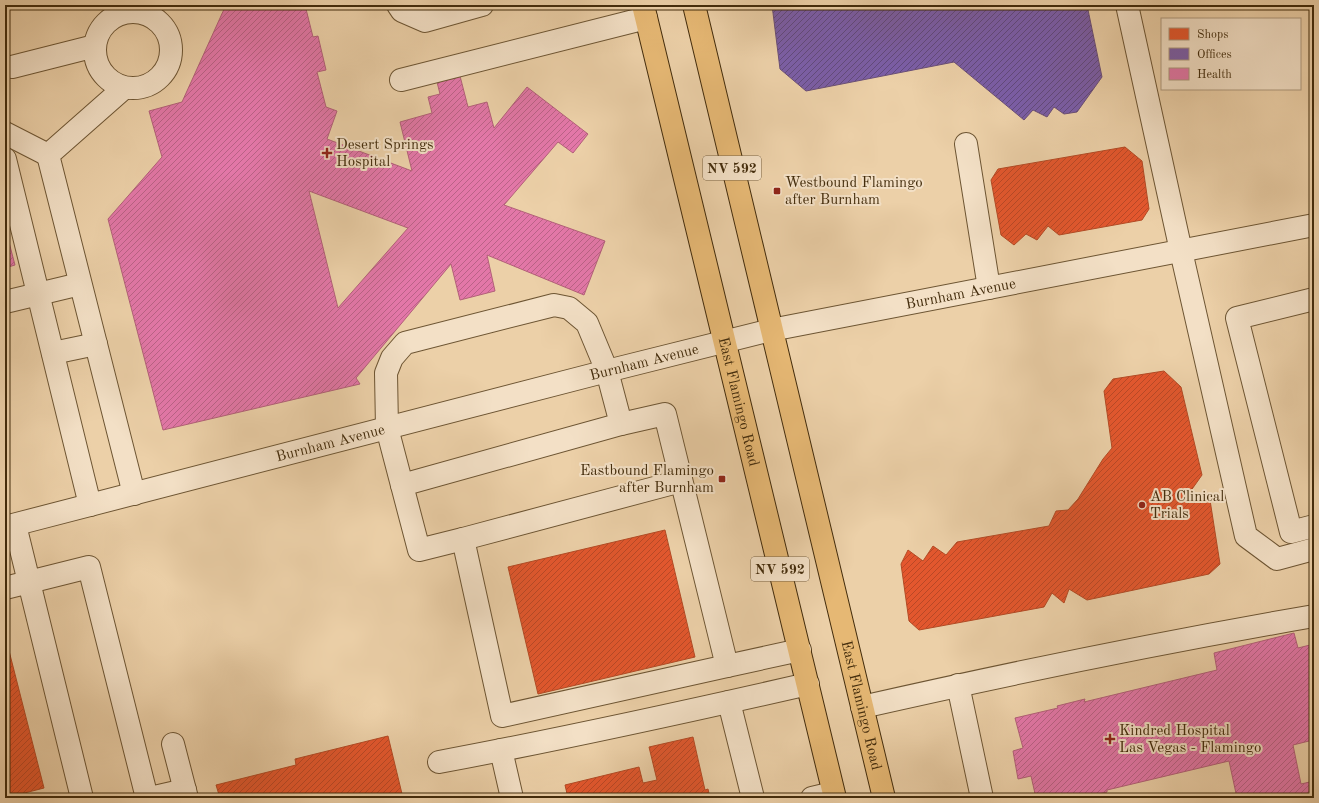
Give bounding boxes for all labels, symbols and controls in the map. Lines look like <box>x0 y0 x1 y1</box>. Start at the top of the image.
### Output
legend <box>1161 18 1301 90</box>
text: Shops <box>1197 29 1228 41</box>
text: Offices <box>1197 49 1232 61</box>
text: Health <box>1197 69 1232 81</box>
place label: Desert Springs Hospital <box>336 138 434 170</box>
marker: Desert Springs Hospital <box>321 147 333 159</box>
road number: NV 592 <box>703 156 761 180</box>
place label: Westbound Flamingo after Burnham <box>785 176 923 208</box>
marker: Westbound Flamingo after Burnham <box>772 186 782 196</box>
street label: Burnham Avenue <box>904 277 1017 313</box>
street label: East Flamingo Road <box>715 336 760 468</box>
street label: Burnham Avenue <box>588 342 701 384</box>
street label: Burnham Avenue <box>275 423 387 465</box>
place label: Eastbound Flamingo after Burnham <box>580 464 714 496</box>
marker: Eastbound Flamingo after Burnham <box>717 474 727 484</box>
place label: AB Clinical Trials <box>1150 490 1224 522</box>
marker: AB Clinical Trials <box>1137 500 1147 510</box>
road number: NV 592 <box>751 557 809 581</box>
street label: East Flamingo Road <box>838 639 883 772</box>
place label: Kindred Hospital Las Vegas - Flamingo <box>1119 724 1261 756</box>
marker: Kindred Hospital Las Vegas - Flamingo <box>1104 733 1116 745</box>

